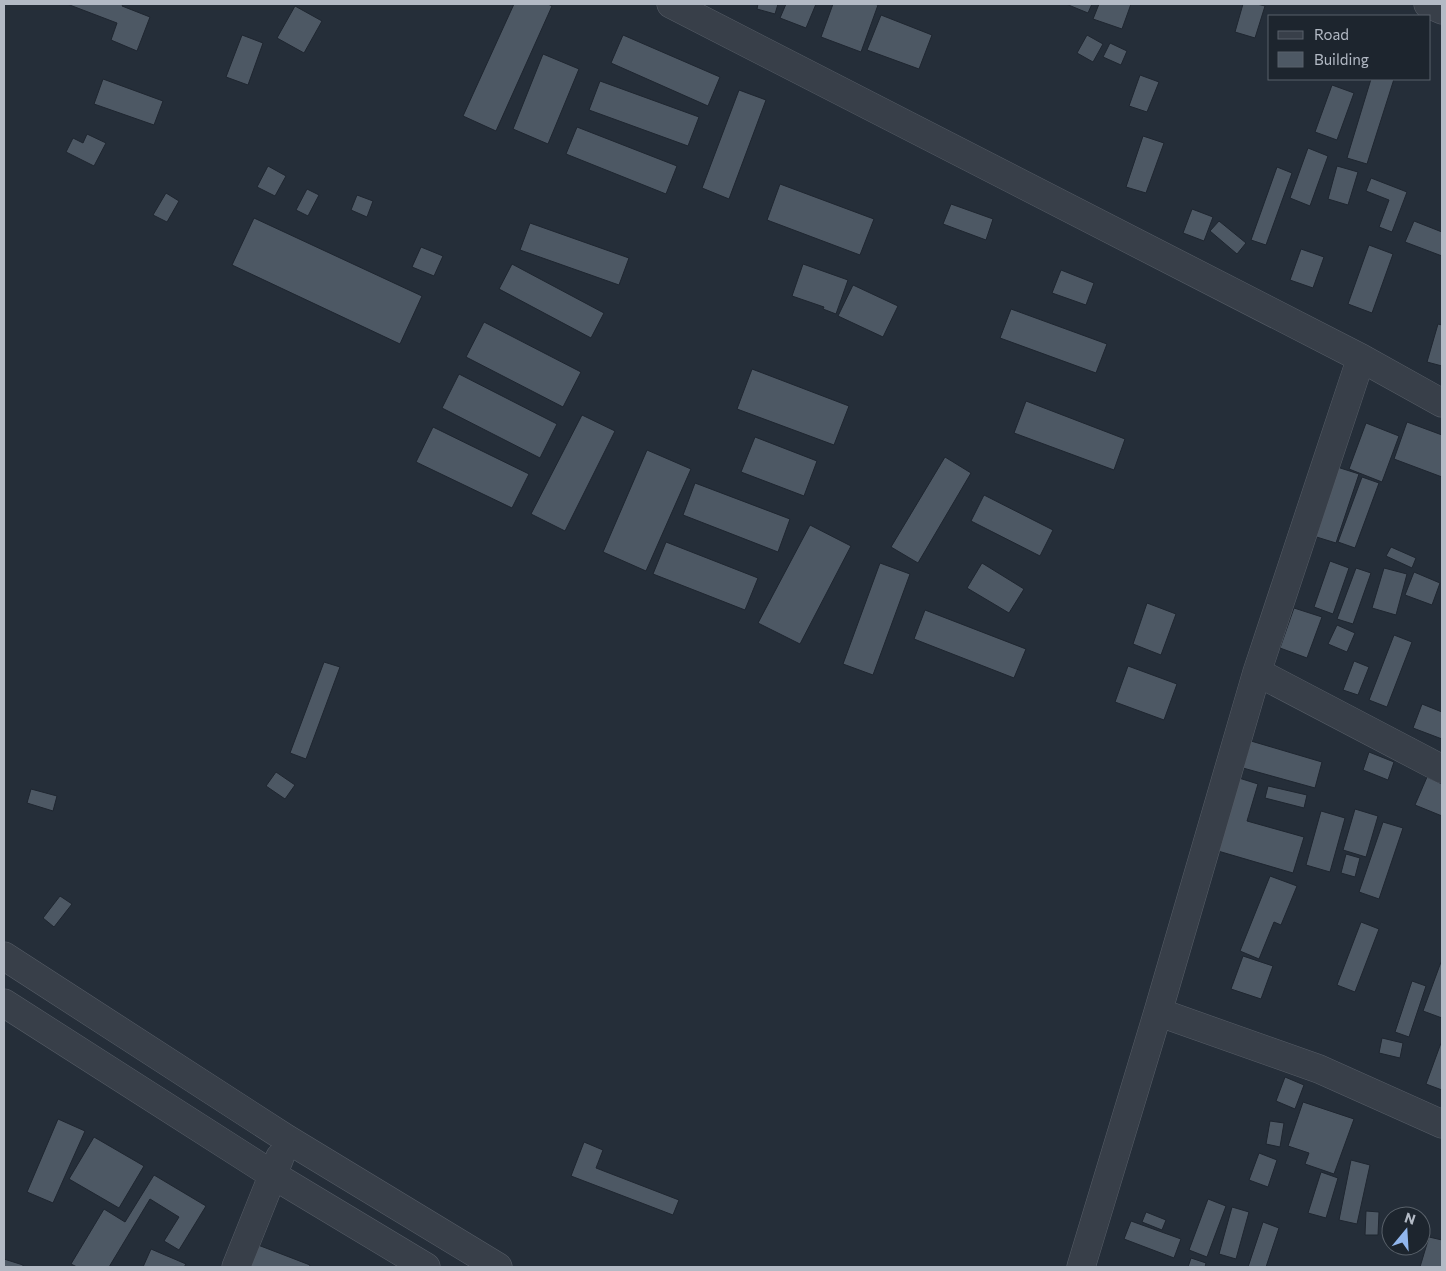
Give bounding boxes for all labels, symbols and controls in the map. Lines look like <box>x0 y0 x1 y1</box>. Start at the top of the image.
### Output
legend <box>1268 15 1431 80</box>
text: Road <box>1314 25 1349 43</box>
text: Building <box>1314 50 1369 68</box>
north arrow <box>1381 1206 1431 1256</box>
text: N <box>1403 1208 1418 1228</box>

